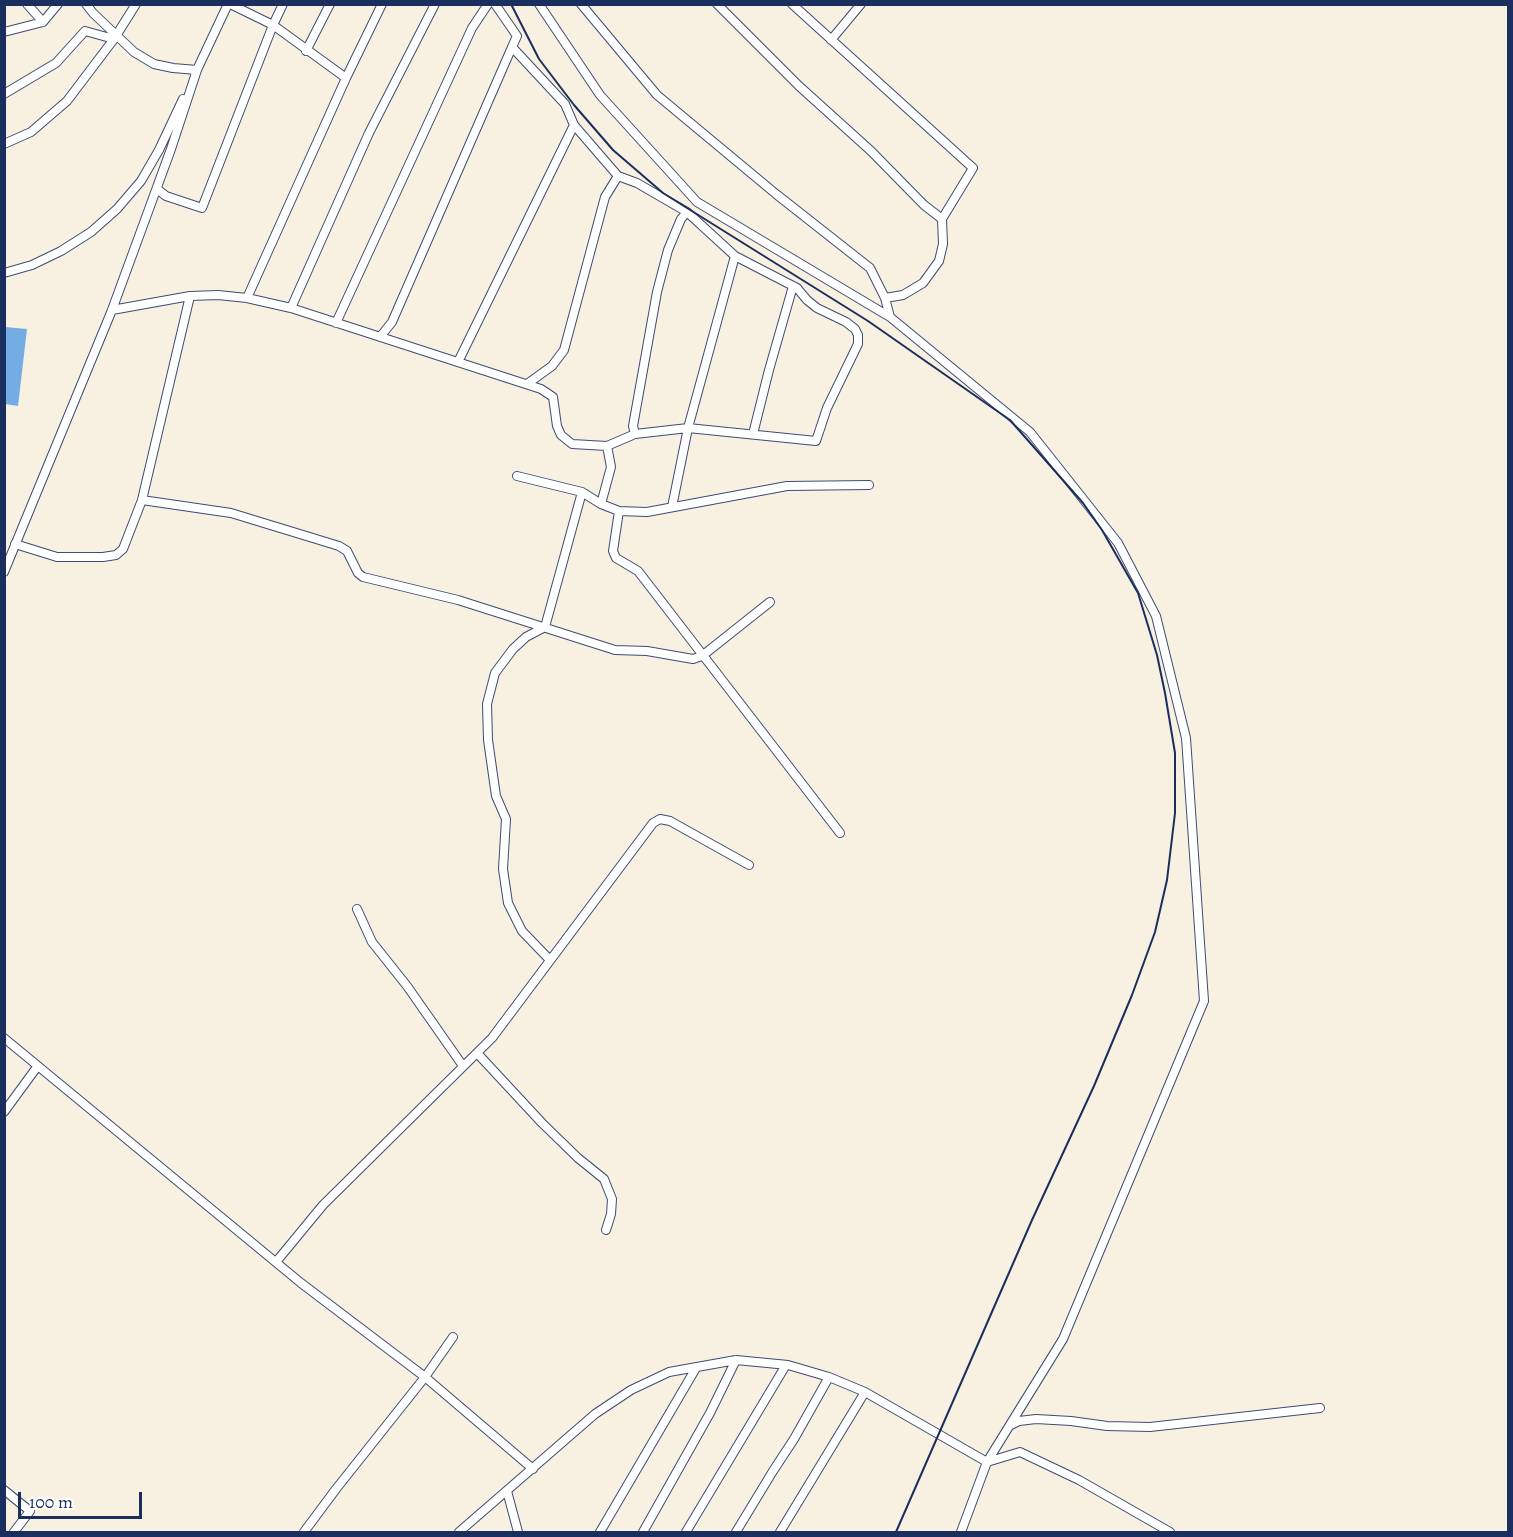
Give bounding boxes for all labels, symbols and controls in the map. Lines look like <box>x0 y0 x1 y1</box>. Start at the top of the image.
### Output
scale bar <box>21 1480 146 1518</box>
text: 100 m <box>29 1490 73 1514</box>

